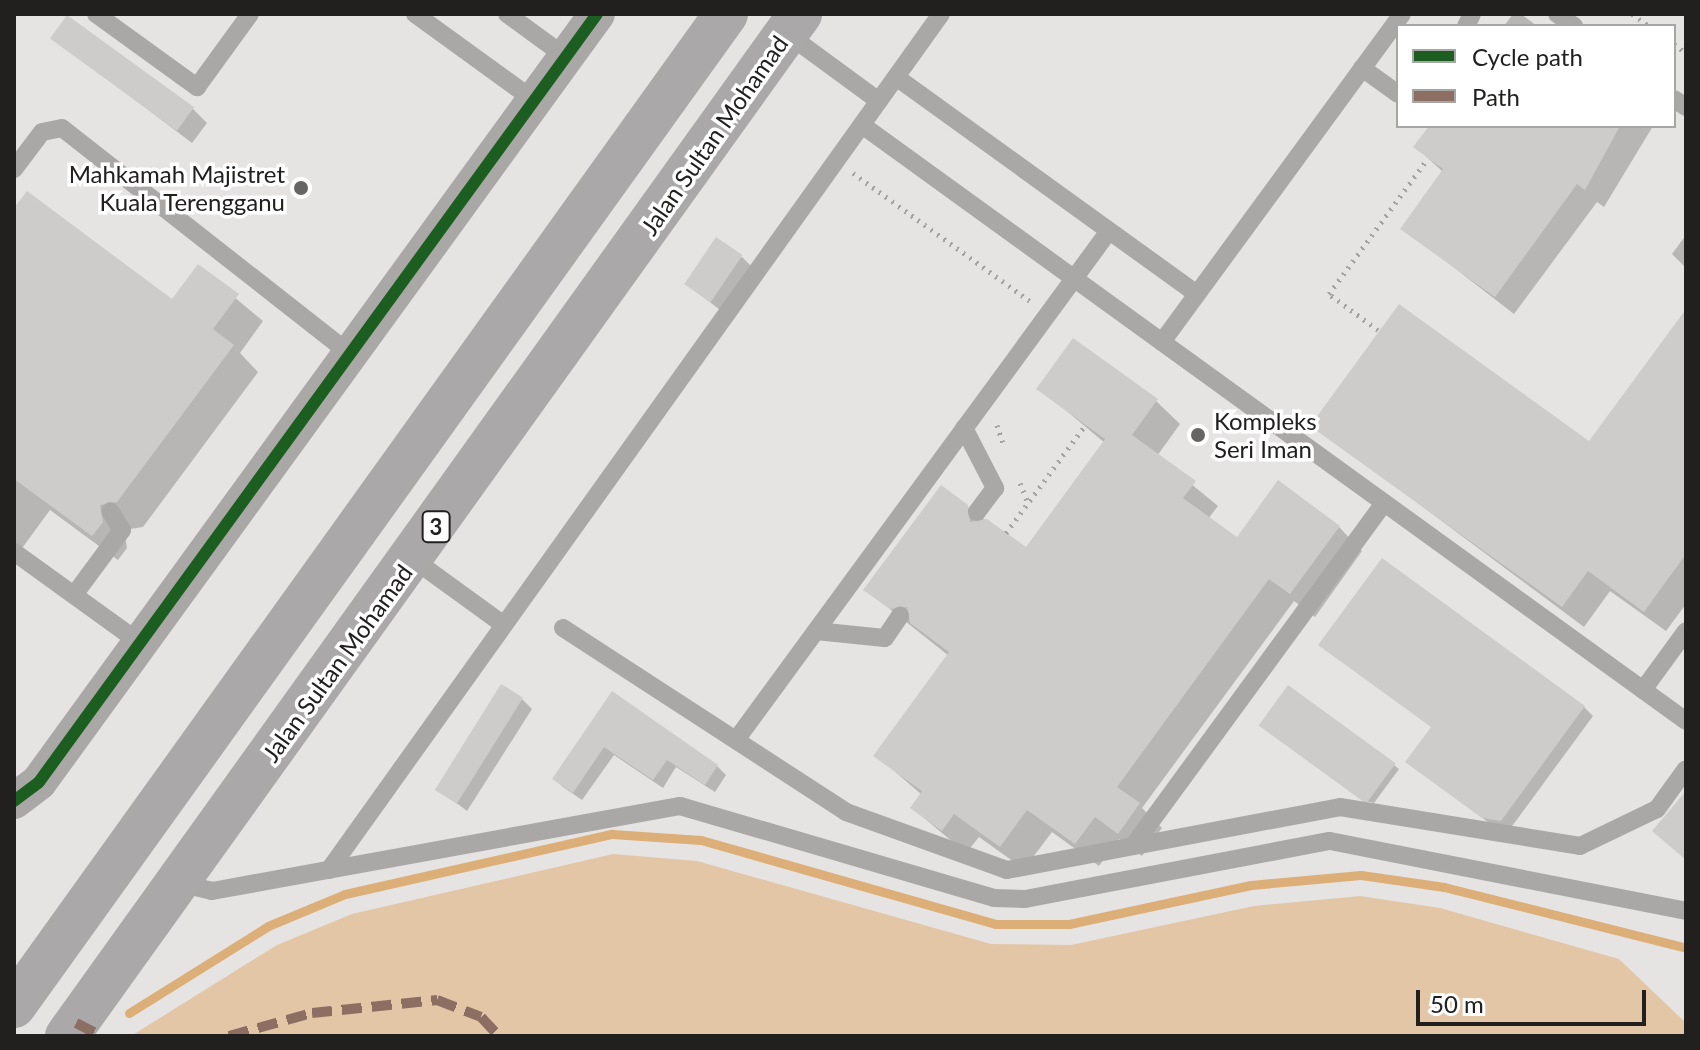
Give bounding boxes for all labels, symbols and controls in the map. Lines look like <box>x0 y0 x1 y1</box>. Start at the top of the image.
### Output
legend <box>1396 24 1676 128</box>
street label: Jalan Sultan Mohamad <box>634 30 794 240</box>
text: Cycle path <box>1472 42 1583 71</box>
text: Path <box>1472 82 1520 111</box>
place label: Mahkamah Majistret Kuala Terengganu <box>69 160 285 216</box>
marker: Mahkamah Majistret Kuala Terengganu <box>292 179 310 197</box>
place label: Kompleks Seri Iman <box>1214 407 1317 463</box>
marker: Kompleks Seri Iman <box>1189 426 1207 444</box>
road number: 3 <box>420 509 452 545</box>
street label: Jalan Sultan Mohamad <box>256 559 418 767</box>
scale bar <box>1420 974 1650 1024</box>
text: 50 m <box>1430 989 1484 1018</box>

